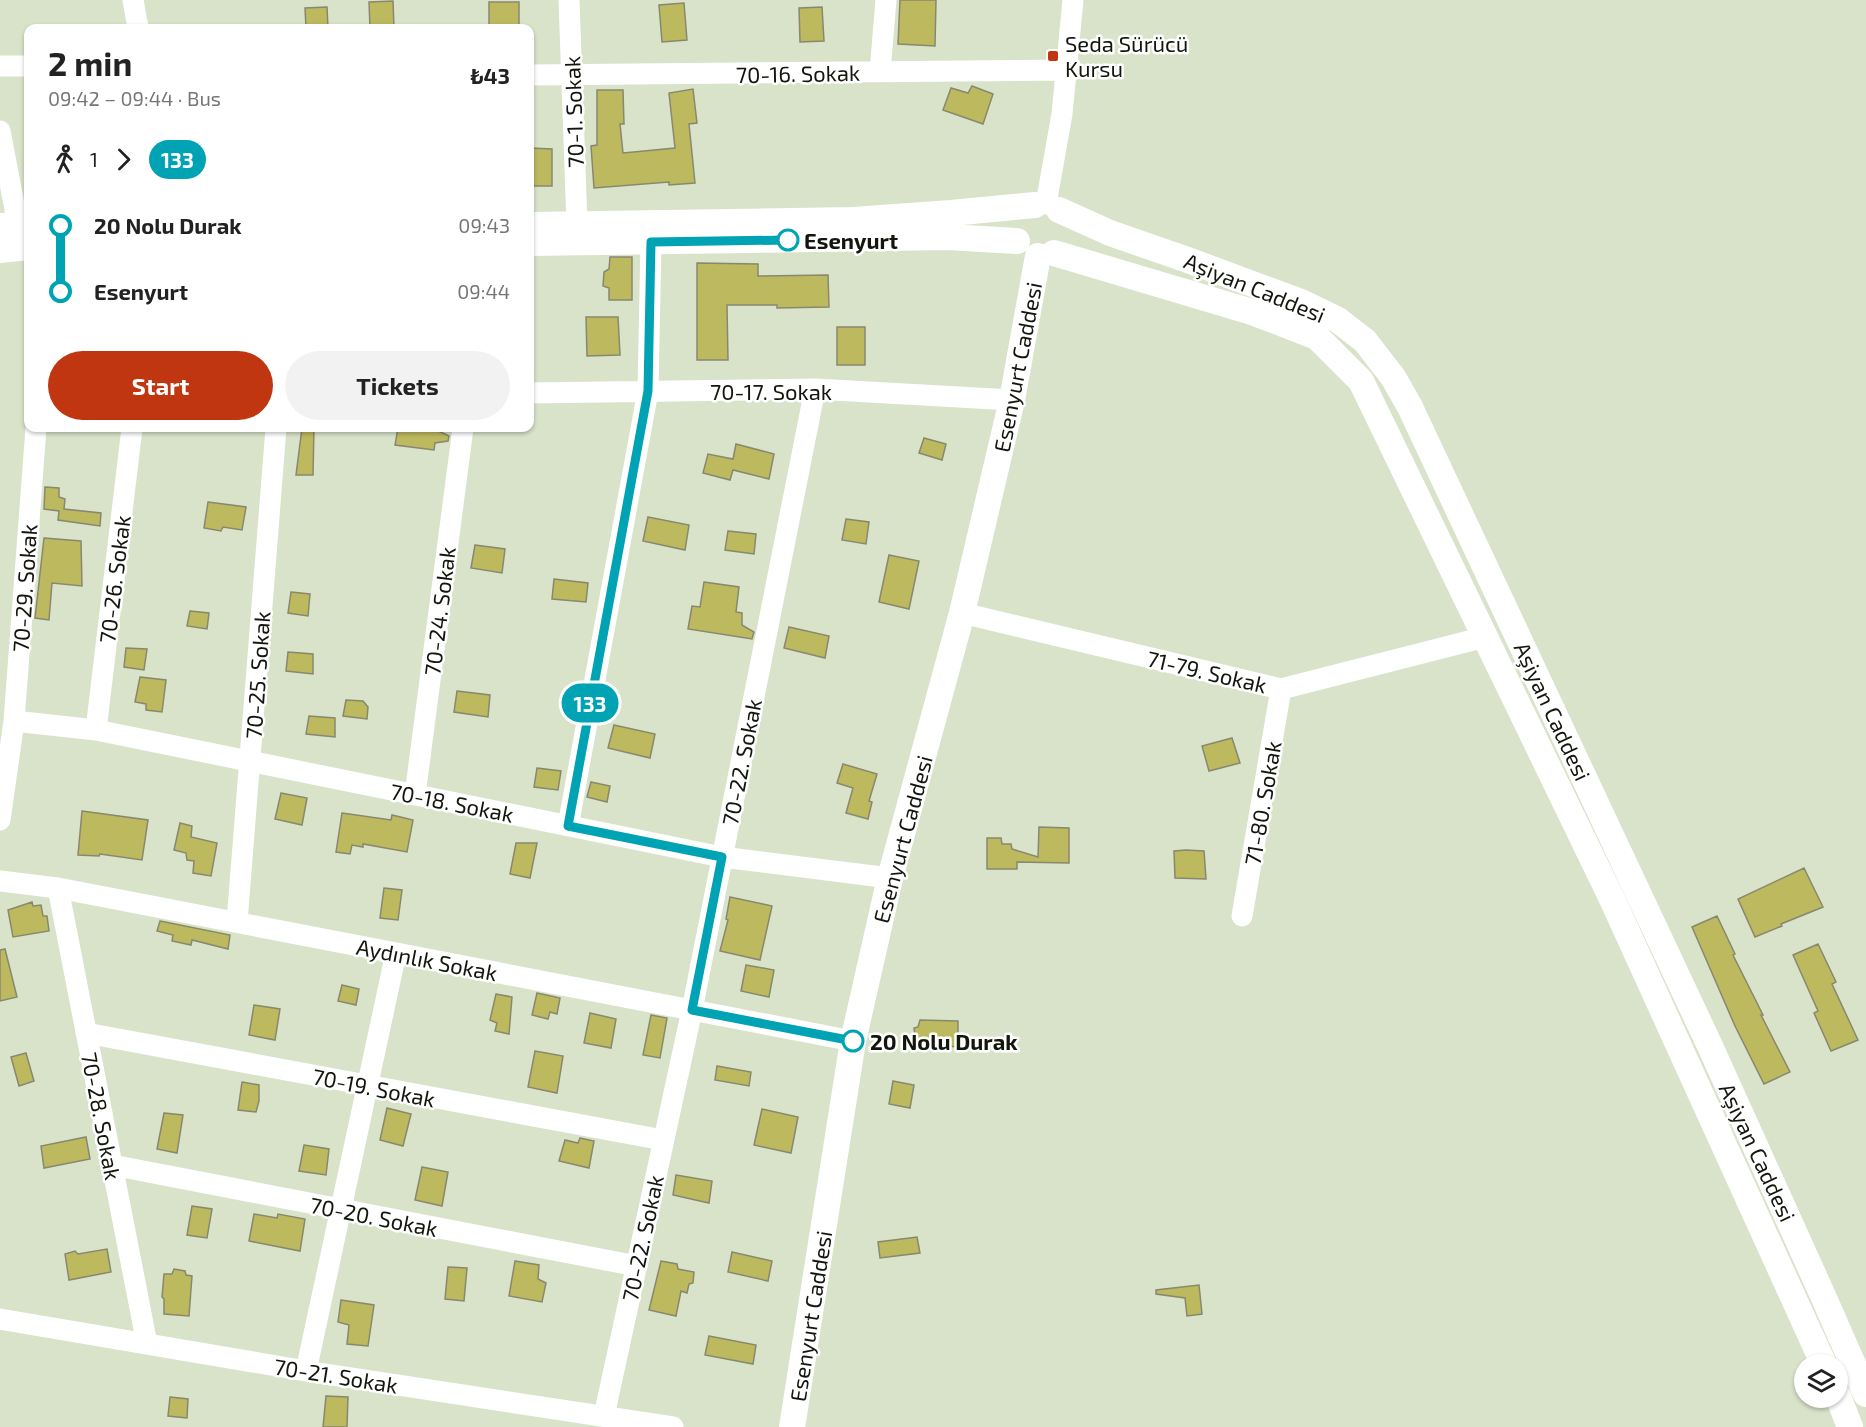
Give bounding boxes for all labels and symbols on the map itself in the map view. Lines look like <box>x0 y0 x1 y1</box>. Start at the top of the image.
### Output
place label: Seda Sürücü Kursu <box>1065 30 1188 81</box>
marker: Seda Sürücü Kursu <box>1046 49 1060 63</box>
street label: 70-1. Sokak <box>558 56 588 168</box>
street label: 70-16. Sokak <box>736 59 860 87</box>
place label: Esenyurt <box>804 227 898 254</box>
marker: Esenyurt <box>777 229 799 251</box>
street label: Aşiyan Caddesi <box>1180 247 1329 329</box>
street label: Esenyurt Caddesi <box>988 280 1046 454</box>
street label: 70-17. Sokak <box>710 378 832 404</box>
street label: 70-26. Sokak <box>93 514 135 644</box>
street label: 70-29. Sokak <box>7 523 41 653</box>
street label: 70-24. Sokak <box>418 545 460 677</box>
street label: 70-25. Sokak <box>240 610 274 740</box>
street label: Aşiyan Caddesi <box>1508 638 1596 785</box>
street label: 71-79. Sokak <box>1145 645 1269 697</box>
line badge: 133 <box>556 684 624 722</box>
street label: 70-22. Sokak <box>716 696 766 828</box>
street label: 71-80. Sokak <box>1238 739 1286 867</box>
street label: Esenyurt Caddesi <box>867 752 937 926</box>
street label: 70-18. Sokak <box>388 777 516 827</box>
street label: Aydınlık Sokak <box>354 933 500 985</box>
place label: 20 Nolu Durak <box>870 1028 1018 1054</box>
marker: 20 Nolu Durak <box>842 1030 864 1052</box>
street label: 70-28. Sokak <box>77 1050 127 1182</box>
street label: 70-19. Sokak <box>311 1062 437 1112</box>
street label: Aşiyan Caddesi <box>1713 1079 1801 1226</box>
street label: 70-22. Sokak <box>616 1172 668 1304</box>
street label: 70-20. Sokak <box>308 1191 440 1241</box>
street label: Esenyurt Caddesi <box>784 1229 836 1403</box>
street label: 70-21. Sokak <box>272 1352 400 1398</box>

